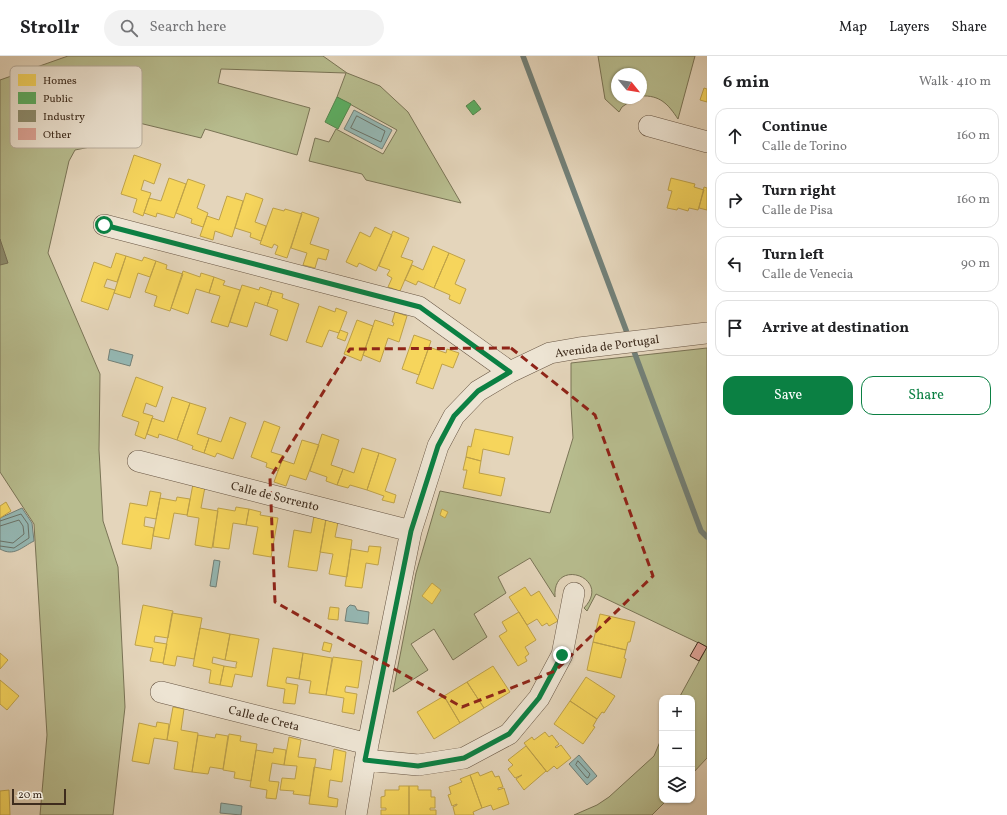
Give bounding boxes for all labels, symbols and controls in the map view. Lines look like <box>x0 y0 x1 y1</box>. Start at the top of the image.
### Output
search box <box>104 10 384 46</box>
text: Strollr <box>20 15 80 41</box>
icon: search <box>118 17 140 39</box>
text: Search here <box>150 17 226 38</box>
text: Map <box>839 18 867 37</box>
text: Layers <box>889 18 929 37</box>
text: Share <box>951 18 987 37</box>
legend <box>10 66 142 148</box>
north arrow <box>611 68 647 104</box>
text: 6 min <box>723 71 769 94</box>
text: Walk · 410 m <box>919 73 991 91</box>
text: Homes <box>43 74 77 89</box>
text: Public <box>43 92 73 107</box>
text: Industry <box>43 110 85 125</box>
text: Continue <box>762 117 827 138</box>
icon: ahead <box>724 125 746 147</box>
text: 160 m <box>956 127 990 145</box>
text: Other <box>43 128 72 143</box>
text: Calle de Torino <box>762 138 847 156</box>
text: Turn right <box>762 181 836 202</box>
icon: right <box>724 189 746 211</box>
text: 160 m <box>956 191 990 209</box>
text: Calle de Pisa <box>762 202 833 220</box>
route start <box>95 216 113 234</box>
text: Turn left <box>762 245 824 266</box>
icon: left <box>724 253 746 275</box>
text: 90 m <box>961 255 990 273</box>
text: Calle de Venecia <box>762 266 853 284</box>
icon: arrive <box>724 317 746 339</box>
text: Arrive at destination <box>762 318 909 339</box>
street label: Avenida de Portugal <box>554 332 661 362</box>
button: Save <box>723 376 853 415</box>
button: Share <box>861 376 991 415</box>
street label: Calle de Sorrento <box>229 478 321 516</box>
route end <box>553 646 571 664</box>
map controls <box>659 695 695 803</box>
button: + <box>659 695 695 731</box>
street label: Calle de Creta <box>227 702 301 736</box>
button: − <box>659 731 695 767</box>
button: layers <box>659 767 695 803</box>
scale bar <box>12 787 66 806</box>
text: 20 m <box>18 788 42 803</box>

